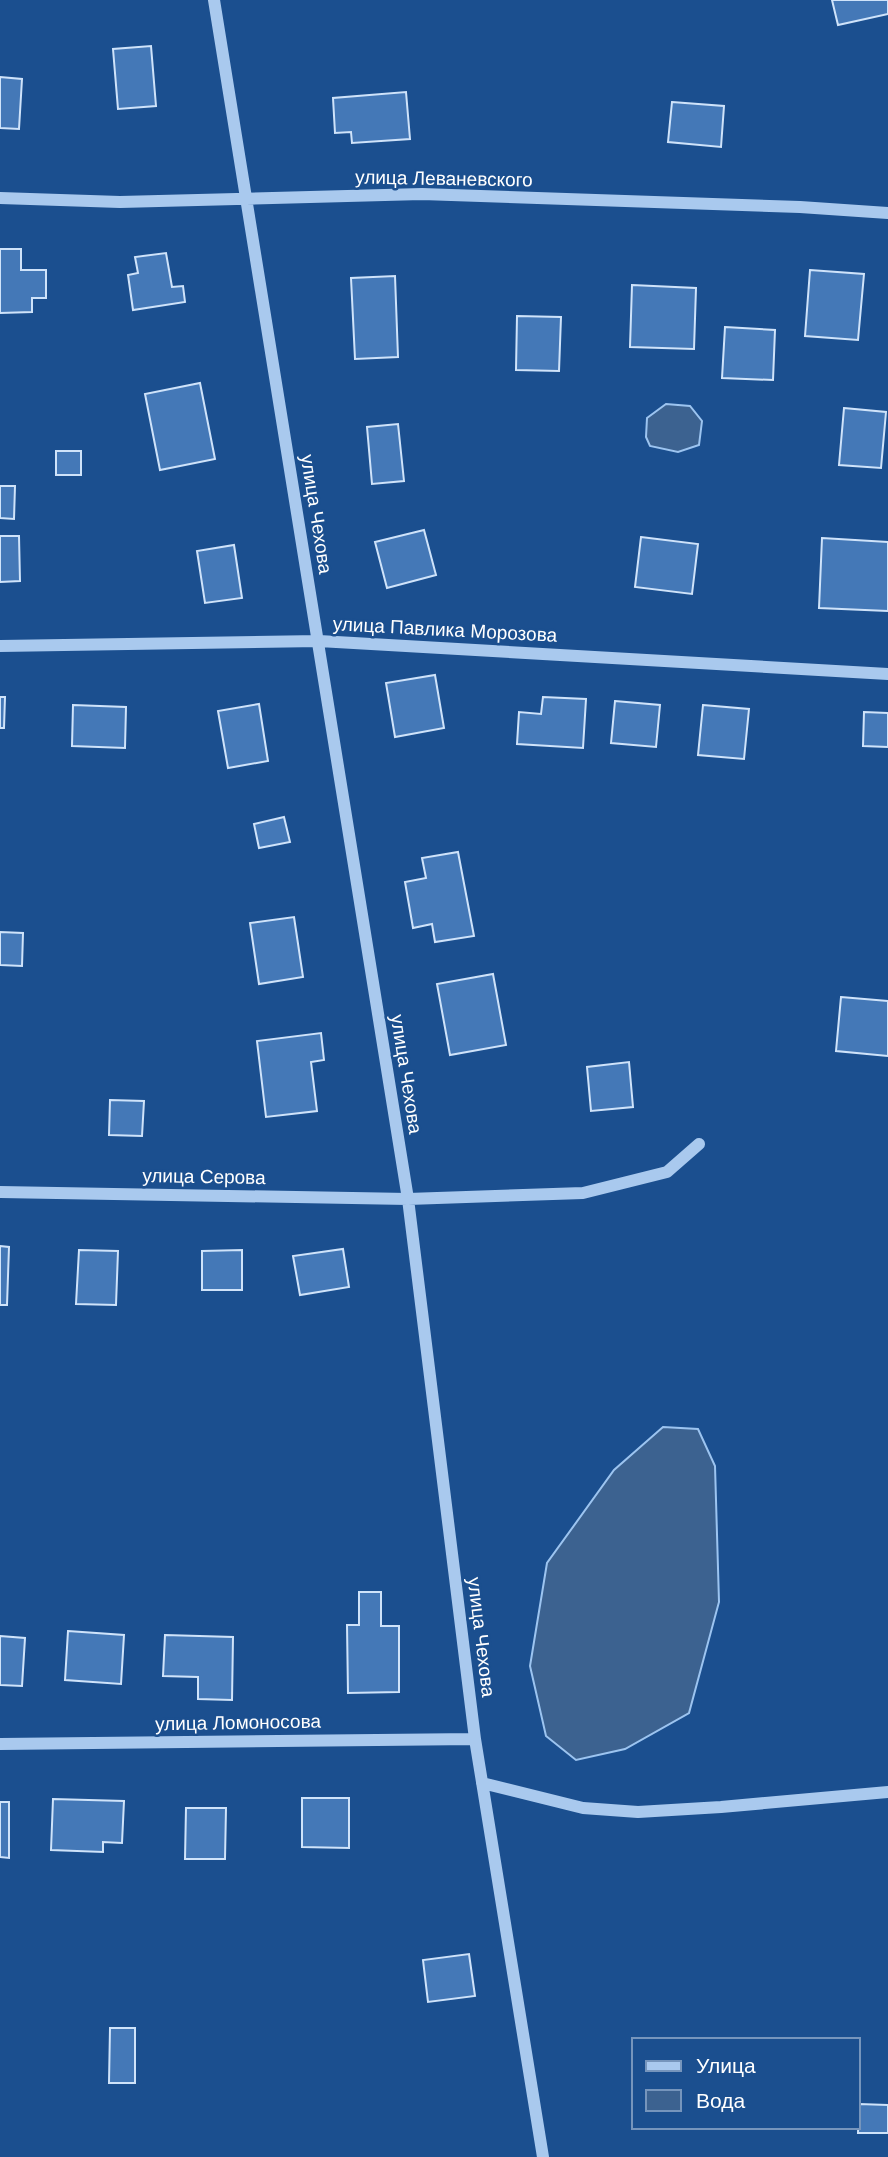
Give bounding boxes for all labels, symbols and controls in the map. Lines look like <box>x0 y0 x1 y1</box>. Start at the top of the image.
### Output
street label: улица Леваневского <box>355 166 533 191</box>
street label: улица Чехова <box>297 453 336 576</box>
street label: улица Павлика Морозова <box>332 613 558 646</box>
street label: улица Чехова <box>387 1013 426 1136</box>
street label: улица Серова <box>142 1165 266 1188</box>
street label: улица Чехова <box>464 1576 499 1699</box>
street label: улица Ломоносова <box>155 1711 322 1734</box>
legend <box>632 2038 860 2129</box>
text: Улица <box>696 2054 756 2077</box>
text: Вода <box>696 2089 745 2112</box>

